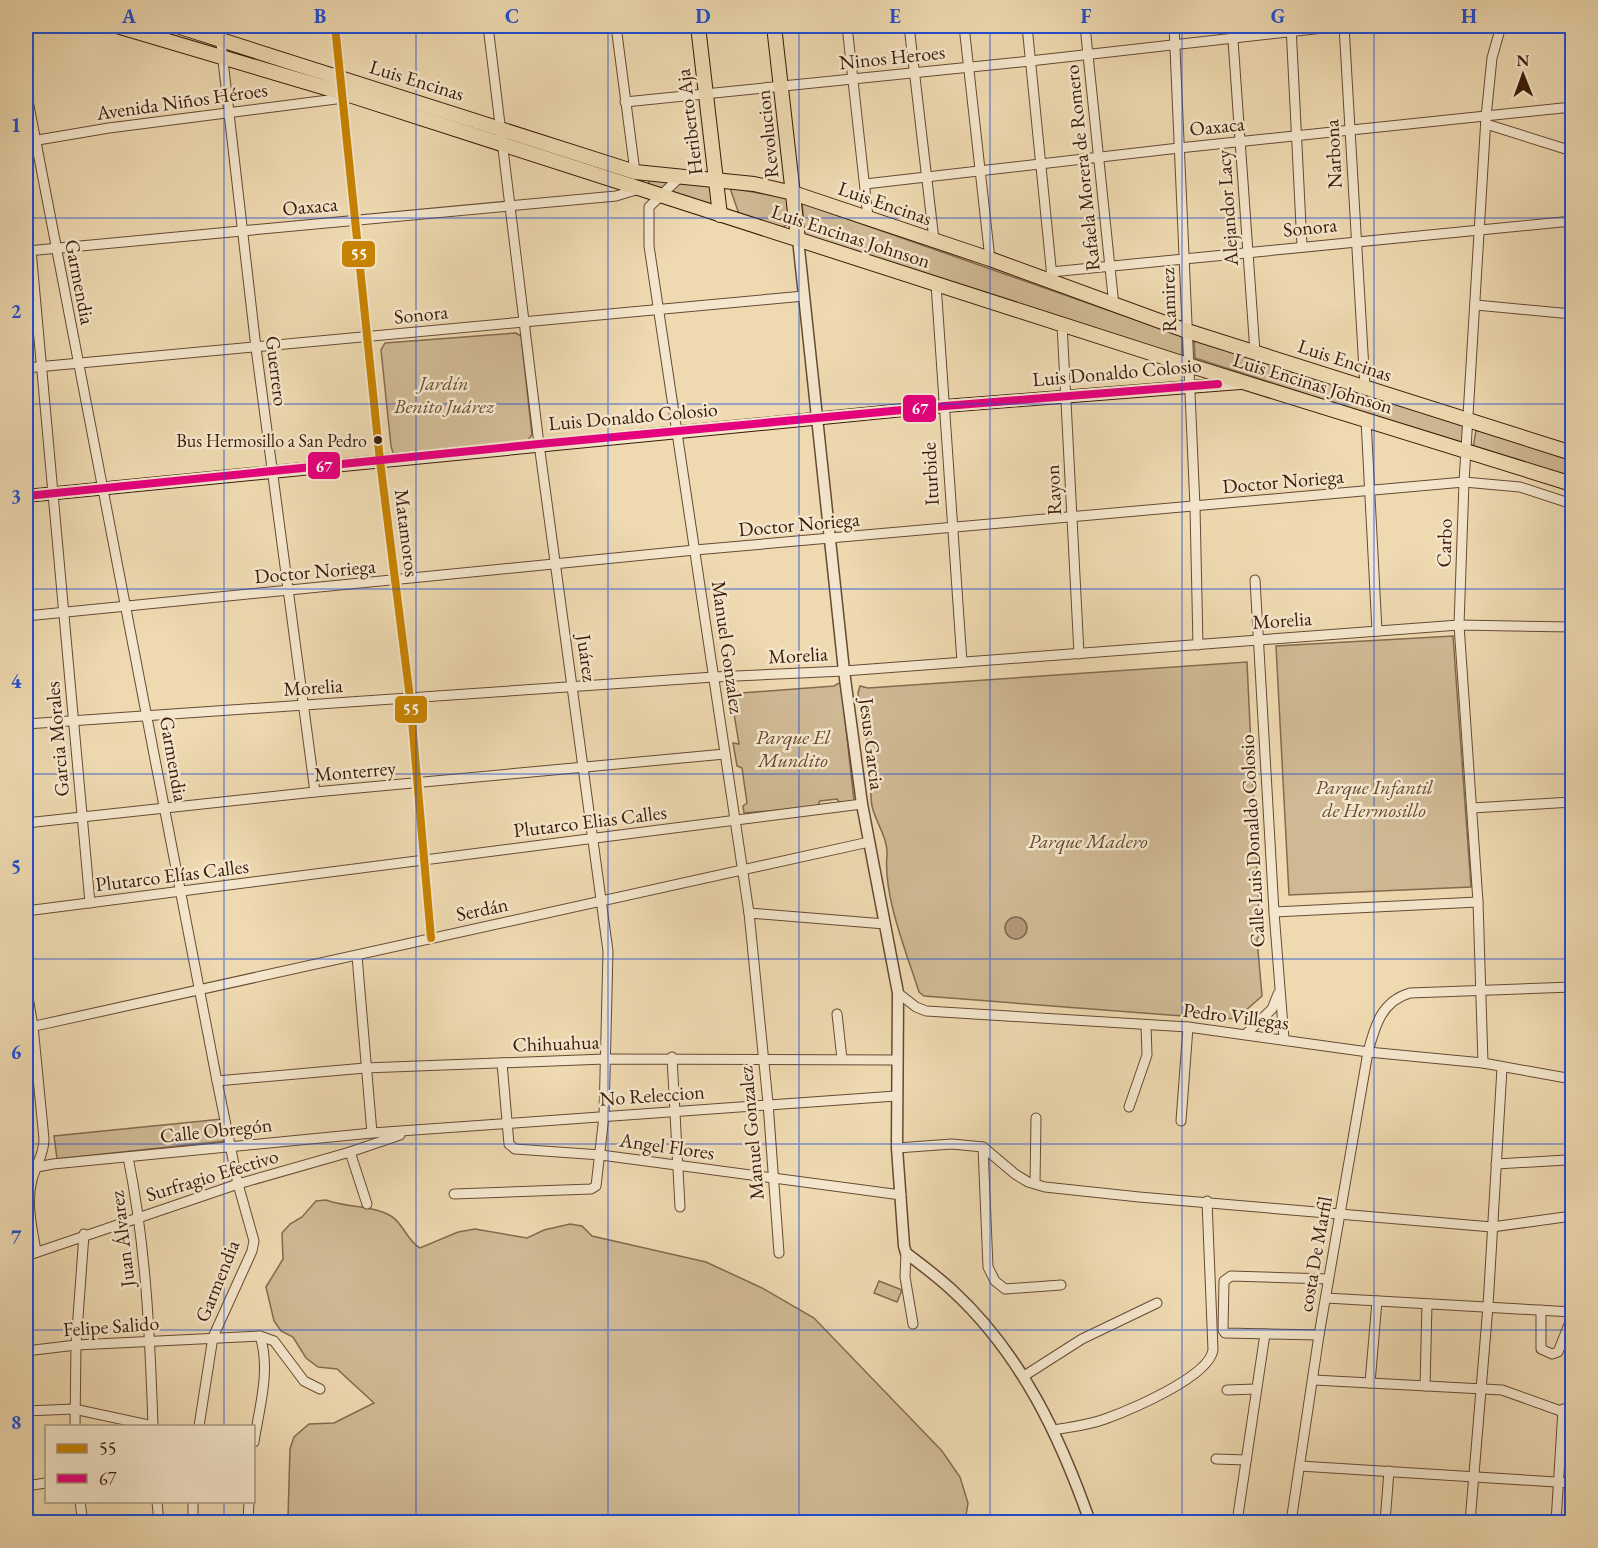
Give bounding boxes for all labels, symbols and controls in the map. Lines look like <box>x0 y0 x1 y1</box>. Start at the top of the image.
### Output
text: A <box>121 3 137 29</box>
text: B <box>314 3 326 29</box>
text: C <box>505 3 519 29</box>
text: D <box>695 3 711 29</box>
text: E <box>889 3 901 29</box>
text: F <box>1081 3 1092 29</box>
text: G <box>1271 3 1285 29</box>
text: H <box>1461 3 1477 29</box>
street label: Ninos Heroes <box>838 39 946 75</box>
north arrow <box>1493 45 1553 105</box>
text: N <box>1516 50 1529 71</box>
street label: Luis Encinas <box>367 53 467 107</box>
street label: Rafaela Morera de Romero <box>1058 63 1106 272</box>
street label: Heriberto Aja <box>670 67 708 177</box>
street label: Avenida Niños Héroes <box>94 76 269 126</box>
street label: Revolucion <box>749 88 785 179</box>
street label: Oaxaca <box>1188 110 1246 142</box>
text: 1 <box>11 112 21 138</box>
street label: Narbona <box>1318 119 1348 189</box>
street label: Alejandor Lacy <box>1210 149 1244 268</box>
street label: Luis Encinas <box>835 175 935 231</box>
street label: Oaxaca <box>281 191 339 221</box>
street label: Luis Encinas Johnson <box>768 198 934 274</box>
street label: Sonora <box>1282 211 1338 243</box>
street label: Garmendia <box>59 237 101 327</box>
line badge: 55 <box>341 240 376 268</box>
text: 55 <box>351 244 367 265</box>
street label: Ramirez <box>1154 267 1182 333</box>
text: 2 <box>11 298 22 324</box>
street label: Sonora <box>393 298 449 330</box>
street label: Luis Encinas <box>1295 333 1395 387</box>
street label: Guerrero <box>260 334 294 408</box>
street label: Luis Encinas Johnson <box>1230 346 1396 420</box>
street label: Luis Donaldo Colosio <box>1031 352 1203 392</box>
park label: Jardín Benito Juárez <box>393 370 495 419</box>
line badge: 67 <box>902 394 937 423</box>
street label: Luis Donaldo Colosio <box>547 396 719 436</box>
text: 67 <box>912 398 929 419</box>
place label: Bus Hermosillo a San Pedro <box>176 429 367 452</box>
marker: Bus Hermosillo a San Pedro <box>372 434 384 446</box>
street label: Iturbide <box>915 441 945 506</box>
line badge: 67 <box>307 451 341 480</box>
text: 67 <box>316 456 333 477</box>
street label: Doctor Noriega <box>1221 463 1345 499</box>
street label: Rayon <box>1039 464 1067 516</box>
text: 3 <box>11 483 21 509</box>
street label: Matamoros <box>389 488 425 578</box>
street label: Doctor Noriega <box>737 506 861 542</box>
street label: Carbo <box>1430 518 1458 568</box>
street label: Doctor Noriega <box>253 553 377 589</box>
street label: Manuel Gonzalez <box>706 579 750 716</box>
street label: Morelia <box>1251 605 1313 635</box>
street label: Juárez <box>571 631 603 684</box>
street label: Morelia <box>768 640 828 670</box>
text: 4 <box>11 668 22 694</box>
street label: Morelia <box>282 672 344 702</box>
street label: Garcia Morales <box>39 680 75 798</box>
line badge: 55 <box>394 695 428 724</box>
street label: Jesus Garcia <box>853 695 891 791</box>
text: 55 <box>403 699 419 720</box>
street label: Garmendia <box>154 714 194 804</box>
park label: Parque El Mundito <box>756 724 832 773</box>
street label: Calle Luis Donaldo Colosio <box>1233 734 1271 948</box>
street label: Monterrey <box>313 754 397 788</box>
park label: Parque Infantil de Hermosillo <box>1315 774 1434 823</box>
street label: Plutarco Elias Calles <box>512 799 668 843</box>
park label: Parque Madero <box>1028 828 1148 855</box>
text: 5 <box>11 853 21 879</box>
street label: Plutarco Elías Calles <box>94 853 250 897</box>
street label: Serdán <box>454 891 511 927</box>
street label: Pedro Villegas <box>1181 997 1291 1035</box>
street label: Chihuahua <box>512 1028 600 1058</box>
text: 6 <box>11 1039 22 1065</box>
street label: Manuel Gonzalez <box>732 1065 770 1201</box>
street label: No Releccion <box>598 1078 706 1112</box>
street label: Calle Obregón <box>159 1111 274 1149</box>
street label: Angel Flores <box>617 1126 716 1166</box>
street label: Surfragio Efectivo <box>143 1142 282 1207</box>
street label: Juan Álvarez <box>103 1189 141 1291</box>
street label: costa De Marfil <box>1292 1194 1338 1314</box>
text: 7 <box>11 1224 22 1250</box>
street label: Garmendia <box>189 1236 245 1326</box>
street label: Felipe Salido <box>62 1310 160 1342</box>
text: 8 <box>11 1409 21 1435</box>
legend <box>45 1425 255 1503</box>
text: 55 <box>99 1437 116 1460</box>
text: 67 <box>99 1467 117 1490</box>

